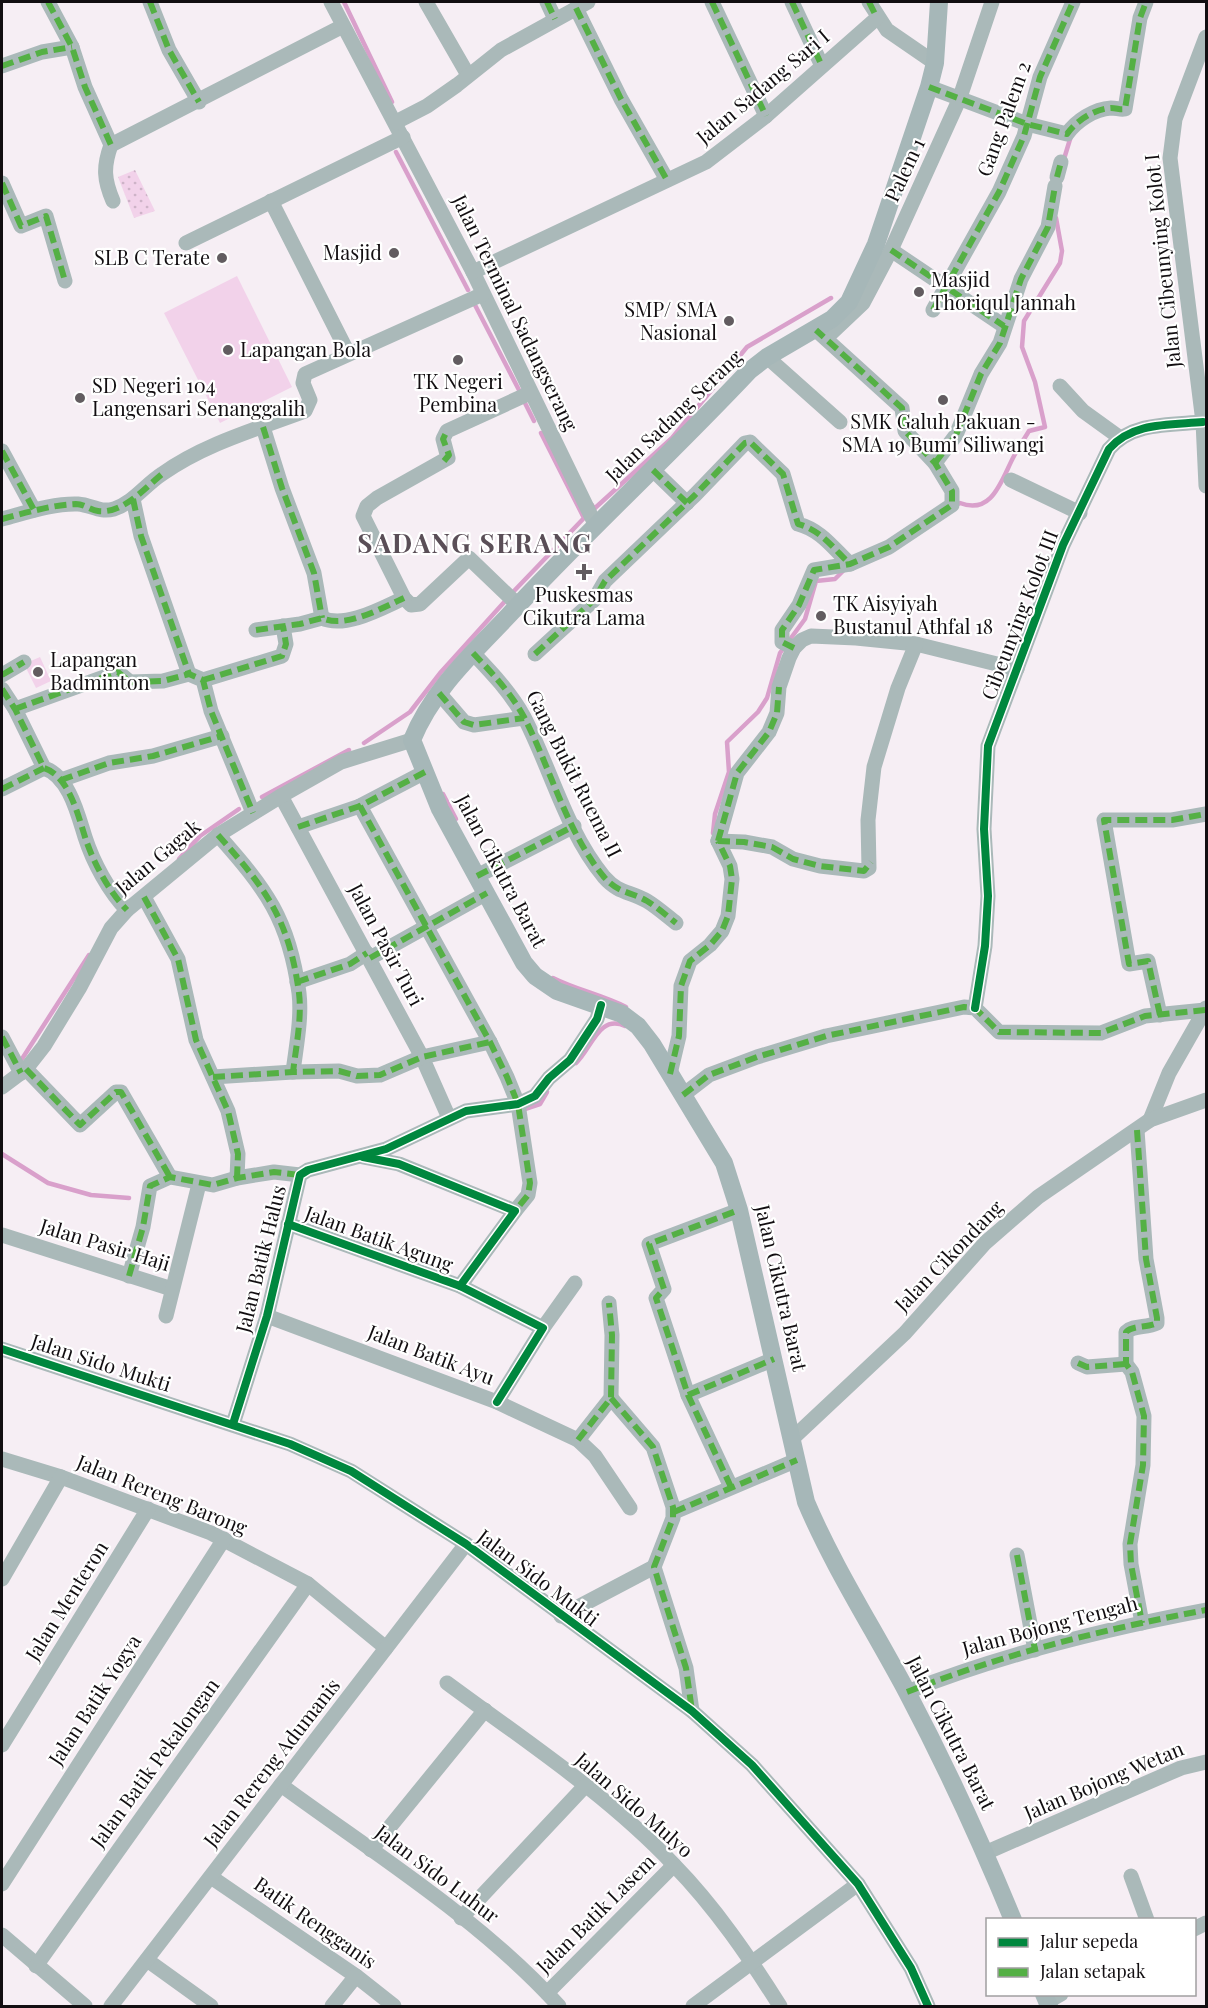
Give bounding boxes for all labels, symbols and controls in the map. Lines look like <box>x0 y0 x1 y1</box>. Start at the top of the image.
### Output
street label: Jalan Sadang Sari I <box>689 22 834 150</box>
street label: Gang Palem 2 <box>969 57 1036 180</box>
street label: Palem 1 <box>877 133 930 206</box>
street label: Jalan Cibeunying Kolot I <box>1137 153 1186 371</box>
street label: Jalan Terminal Sadangserang <box>447 189 586 435</box>
place label: Masjid <box>323 238 382 265</box>
place label: SLB C Terate <box>94 243 210 270</box>
marker: Masjid <box>387 246 401 260</box>
marker: SLB C Terate <box>215 251 229 265</box>
place label: Masjid Thoriqul Jannah <box>931 265 1076 315</box>
marker: Masjid Thoriqul Jannah <box>912 285 926 299</box>
place label: SMP/ SMA Nasional <box>624 295 717 345</box>
marker: SMP/ SMA Nasional <box>722 314 736 328</box>
place label: Lapangan Bola <box>240 335 371 362</box>
street label: Jalan Sadang Serang <box>598 342 748 488</box>
marker: Lapangan Bola <box>221 343 235 357</box>
marker: TK Negeri Pembina <box>451 353 465 367</box>
place label: TK Negeri Pembina <box>413 367 503 417</box>
place label: SD Negeri 104 Langensari Senanggalih <box>92 371 306 421</box>
marker: SD Negeri 104 Langensari Senanggalih <box>73 391 87 405</box>
marker: SMK Galuh Pakuan - SMA 19 Bumi Siliwangi <box>936 393 950 407</box>
place label: SMK Galuh Pakuan - SMA 19 Bumi Siliwangi <box>842 407 1044 457</box>
district label: SADANG SERANG <box>357 525 593 560</box>
street label: Cibeunying Kolot III <box>974 526 1063 703</box>
marker: Puskesmas Cikutra Lama <box>575 563 593 581</box>
place label: Puskesmas Cikutra Lama <box>523 580 645 630</box>
place label: TK Aisyiyah Bustanul Athfal 18 <box>833 589 993 639</box>
marker: TK Aisyiyah Bustanul Athfal 18 <box>814 609 828 623</box>
place label: Lapangan Badminton <box>50 645 150 695</box>
marker: Lapangan Badminton <box>31 665 45 679</box>
street label: Gang Bukit Ruema II <box>521 685 629 862</box>
street label: Jalan Cikutra Barat <box>450 788 555 952</box>
street label: Jalan Gagak <box>108 812 206 900</box>
street label: Jalan Pasir Turi <box>343 877 431 1011</box>
street label: Jalan Batik Halus <box>228 1182 291 1336</box>
street label: Jalan Cikondang <box>887 1193 1008 1317</box>
street label: Jalan Batik Agung <box>301 1198 458 1277</box>
street label: Jalan Cikutra Barat <box>750 1201 815 1374</box>
street label: Jalan Pasir Haji <box>36 1211 174 1276</box>
street label: Jalan Batik Ayu <box>364 1317 499 1390</box>
street label: Jalan Sido Mukti <box>27 1326 175 1397</box>
street label: Jalan Rereng Barong <box>72 1447 252 1540</box>
street label: Jalan Sido Mukti <box>472 1522 605 1631</box>
street label: Jalan Menteron <box>18 1535 113 1666</box>
street label: Jalan Bojong Tengah <box>958 1588 1141 1661</box>
street label: Jalan Batik Yogya <box>41 1629 146 1771</box>
street label: Jalan Cikutra Barat <box>901 1650 1003 1815</box>
street label: Jalan Batik Pekalongan <box>83 1672 224 1853</box>
street label: Jalan Rereng Adumanis <box>196 1672 345 1853</box>
street label: Jalan Bojong Wetan <box>1019 1734 1187 1826</box>
street label: Jalan Sido Mulyo <box>569 1744 700 1863</box>
street label: Jalan Sido Luhur <box>370 1817 505 1928</box>
street label: Jalan Batik Lasem <box>529 1847 661 1979</box>
street label: Batik Rengganis <box>249 1870 382 1974</box>
legend <box>986 1918 1196 1996</box>
text: Jalur sepeda <box>1039 1929 1138 1953</box>
text: Jalan setapak <box>1039 1959 1146 1983</box>

